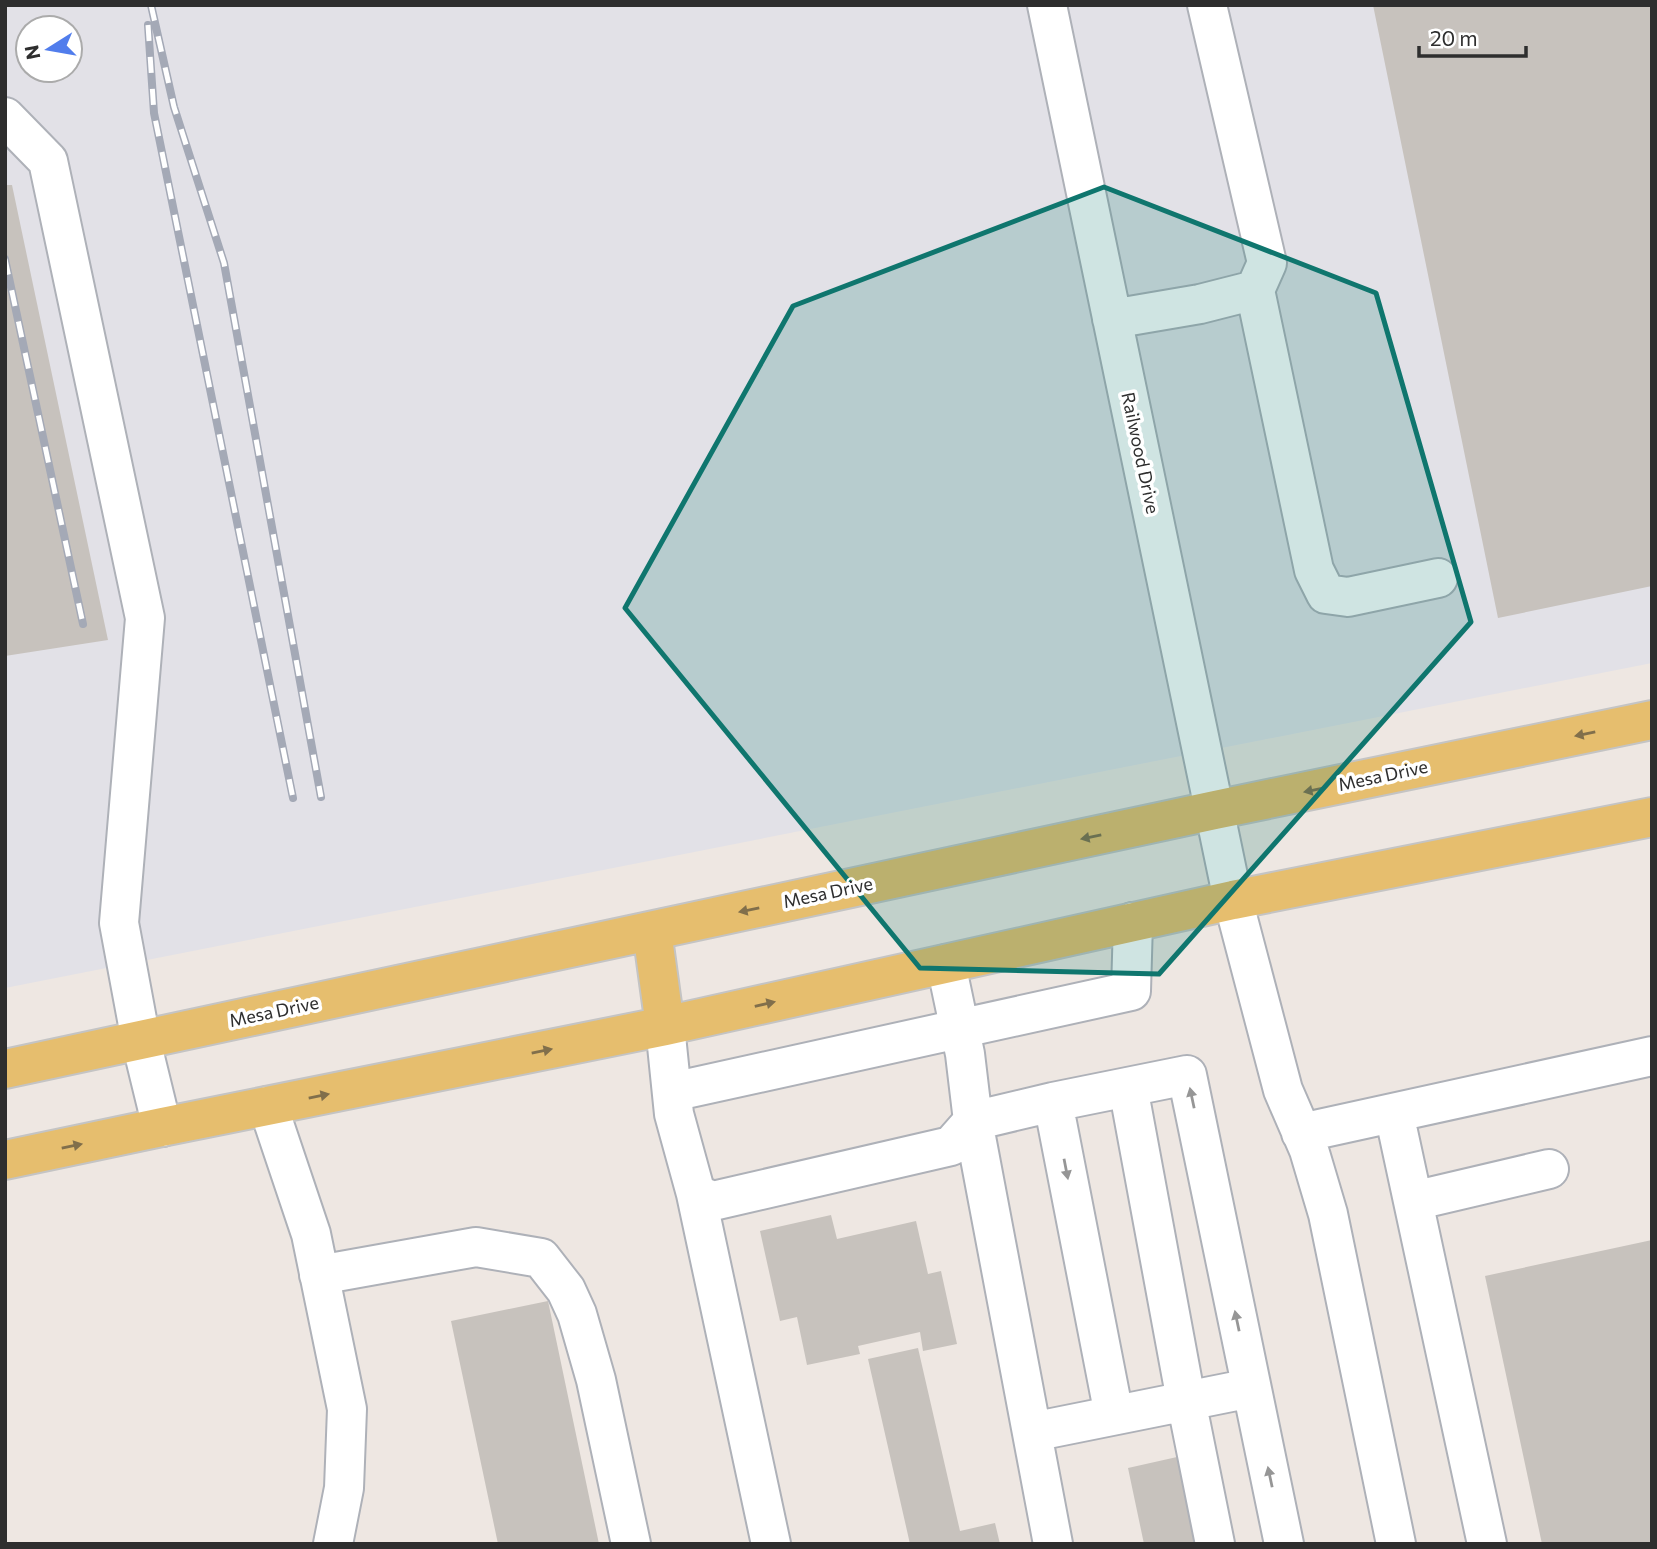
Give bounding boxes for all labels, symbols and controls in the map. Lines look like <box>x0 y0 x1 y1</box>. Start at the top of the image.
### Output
north arrow <box>14 14 84 84</box>
scale bar <box>1419 14 1526 58</box>
text: 20 m <box>1430 25 1478 50</box>
text: N <box>19 43 44 62</box>
street label: Railwood Drive <box>1117 390 1165 516</box>
one-way arrow <box>1574 729 1596 740</box>
street label: Mesa Drive <box>1336 755 1430 795</box>
one-way arrow <box>1303 784 1325 795</box>
one-way arrow <box>1080 831 1102 842</box>
street label: Mesa Drive <box>781 872 875 912</box>
one-way arrow <box>738 905 760 916</box>
street label: Mesa Drive <box>227 991 321 1031</box>
one-way arrow <box>754 999 776 1010</box>
one-way arrow <box>531 1045 553 1056</box>
one-way arrow <box>1186 1087 1197 1109</box>
one-way arrow <box>308 1090 330 1101</box>
one-way arrow <box>61 1140 83 1151</box>
one-way arrow <box>1061 1158 1072 1180</box>
one-way arrow <box>1232 1310 1243 1332</box>
one-way arrow <box>1265 1466 1276 1488</box>

